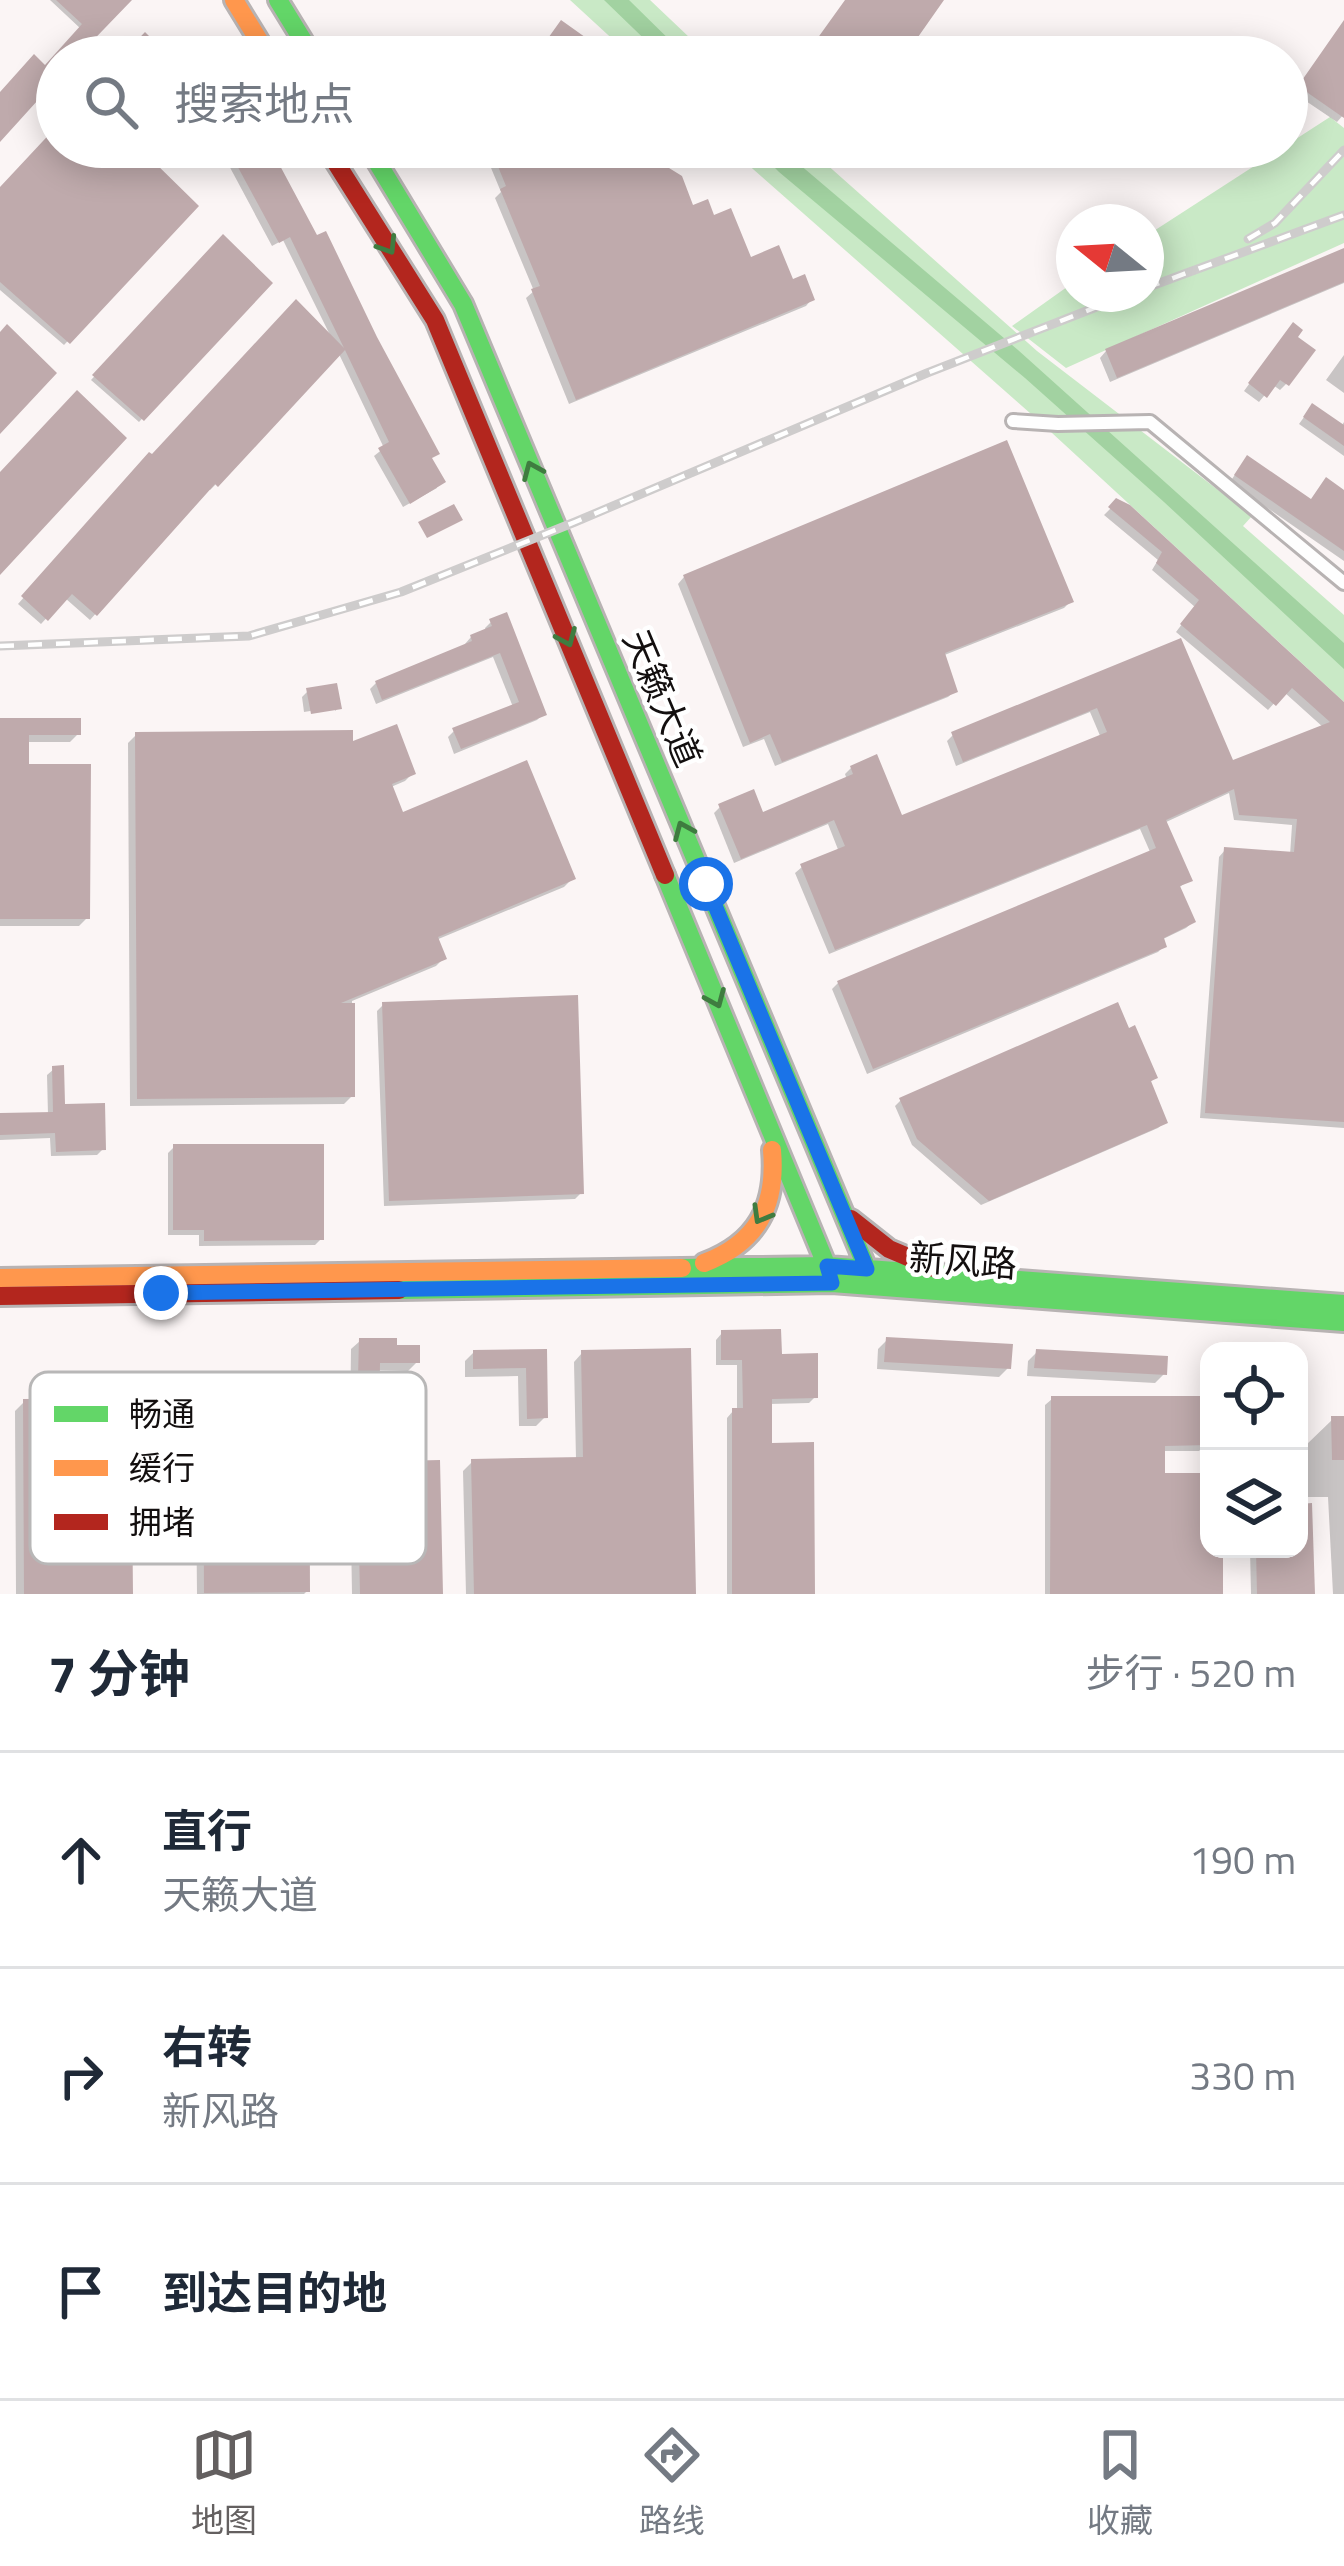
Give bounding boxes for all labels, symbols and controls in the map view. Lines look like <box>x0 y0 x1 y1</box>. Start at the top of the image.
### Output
search box <box>36 36 1308 168</box>
icon: search <box>78 69 144 135</box>
text: 搜索地点 <box>174 69 354 137</box>
north arrow <box>1056 204 1164 312</box>
one-way arrow <box>374 233 396 255</box>
one-way arrow <box>522 461 546 482</box>
street label: 天籁大道 <box>610 621 716 775</box>
one-way arrow <box>553 627 577 648</box>
one-way arrow <box>673 820 697 841</box>
route start <box>679 857 733 911</box>
one-way arrow <box>702 987 726 1008</box>
one-way arrow <box>752 1202 775 1224</box>
street label: 新风路 <box>907 1229 1019 1291</box>
route end <box>134 1266 188 1320</box>
map controls <box>1200 1342 1308 1558</box>
button: locate <box>1200 1342 1308 1450</box>
legend <box>30 1372 426 1564</box>
text: 畅通 <box>129 1389 195 1439</box>
text: 缓行 <box>129 1443 195 1493</box>
button: layers <box>1200 1450 1308 1558</box>
text: 拥堵 <box>129 1497 195 1547</box>
text: 7 分钟 <box>48 1634 190 1712</box>
text: 步行 · 520 m <box>1086 1643 1296 1702</box>
text: 直行 <box>162 1796 252 1864</box>
icon: ahead <box>48 1827 114 1893</box>
text: 190 m <box>1189 1830 1296 1889</box>
text: 天籁大道 <box>162 1865 318 1924</box>
text: 右转 <box>162 2012 252 2080</box>
icon: right <box>48 2043 114 2109</box>
text: 330 m <box>1189 2046 1296 2105</box>
text: 新风路 <box>162 2081 279 2140</box>
text: 到达目的地 <box>162 2258 387 2326</box>
icon: arrive <box>48 2259 114 2325</box>
tab: 地图 <box>191 2422 257 2545</box>
tab: 路线 <box>639 2422 705 2545</box>
tab: 收藏 <box>1087 2422 1153 2545</box>

